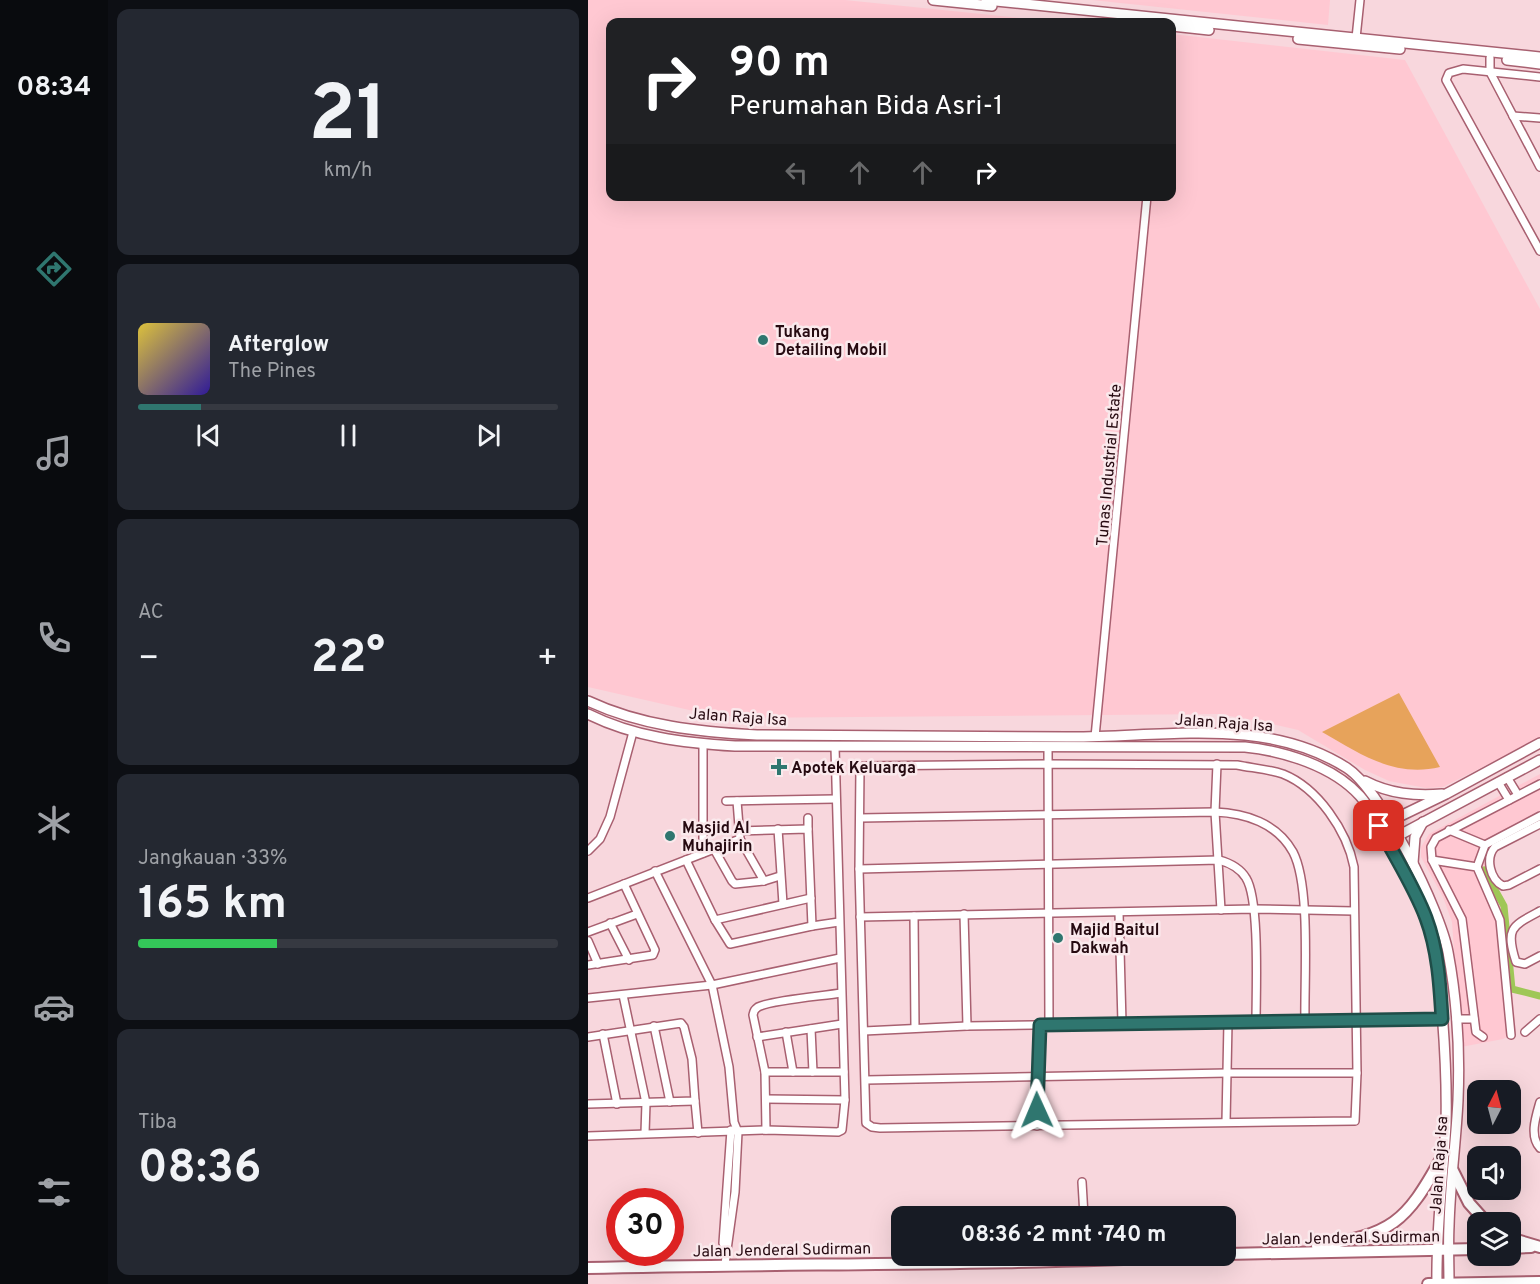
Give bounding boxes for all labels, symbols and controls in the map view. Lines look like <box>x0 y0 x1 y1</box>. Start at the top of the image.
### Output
text: 90 m <box>729 38 830 91</box>
icon: right <box>630 42 708 120</box>
text: 21 <box>309 69 387 168</box>
text: 08:34 <box>17 71 91 105</box>
text: Perumahan Bida Asri-1 <box>729 90 1003 124</box>
icon: left <box>780 156 813 189</box>
icon: ahead <box>843 156 876 189</box>
icon: ahead <box>906 156 939 189</box>
icon: right <box>969 156 1002 189</box>
text: km/h <box>324 158 372 184</box>
icon: directions <box>33 248 75 290</box>
place label: Tukang Detailing Mobil <box>775 323 887 361</box>
text: Afterglow <box>228 332 329 359</box>
marker: Tukang Detailing Mobil <box>756 333 770 347</box>
text: The Pines <box>228 359 316 385</box>
street label: Tunas Industrial Estate <box>1093 383 1127 547</box>
icon: previous <box>192 419 225 452</box>
icon: pause <box>332 419 365 452</box>
icon: next <box>472 419 505 452</box>
icon: music <box>33 432 75 474</box>
text: AC <box>138 600 164 626</box>
icon: phone <box>33 617 75 659</box>
text: 22° <box>311 631 385 688</box>
text: − <box>138 639 159 681</box>
text: + <box>537 639 558 681</box>
street label: Jalan Raja Isa <box>688 705 788 731</box>
street label: Jalan Raja Isa <box>1174 711 1274 737</box>
place label: Apotek Keluarga <box>791 759 916 779</box>
marker: Apotek Keluarga <box>772 760 786 774</box>
pin <box>1353 800 1404 851</box>
icon: climate <box>33 802 75 844</box>
icon: arrive <box>1362 809 1395 842</box>
place label: Masjid Al Muhajirin <box>682 819 752 857</box>
marker: Masjid Al Muhajirin <box>663 829 677 843</box>
text: Jangkauan · 33% <box>138 846 287 872</box>
text: 165 km <box>138 877 287 934</box>
place label: Majid Baitul Dakwah <box>1070 921 1159 959</box>
marker: Majid Baitul Dakwah <box>1051 931 1065 945</box>
icon: car <box>33 986 75 1028</box>
position arrow <box>1005 1078 1069 1142</box>
north arrow <box>1467 1080 1521 1134</box>
map controls <box>1467 1080 1521 1266</box>
text: Tiba <box>138 1110 177 1136</box>
street label: Jalan Raja Isa <box>1427 1115 1453 1215</box>
text: 08:36 <box>138 1141 261 1198</box>
button: sound <box>1467 1146 1521 1200</box>
icon: filters <box>33 1171 75 1213</box>
speed limit sign: 30 <box>606 1188 684 1266</box>
button: layers <box>1467 1212 1521 1266</box>
text: 08:36 · 2 mnt · 740 m <box>961 1222 1166 1249</box>
street label: Jalan Jenderal Sudirman <box>1262 1227 1440 1251</box>
street label: Jalan Jenderal Sudirman <box>693 1239 871 1263</box>

